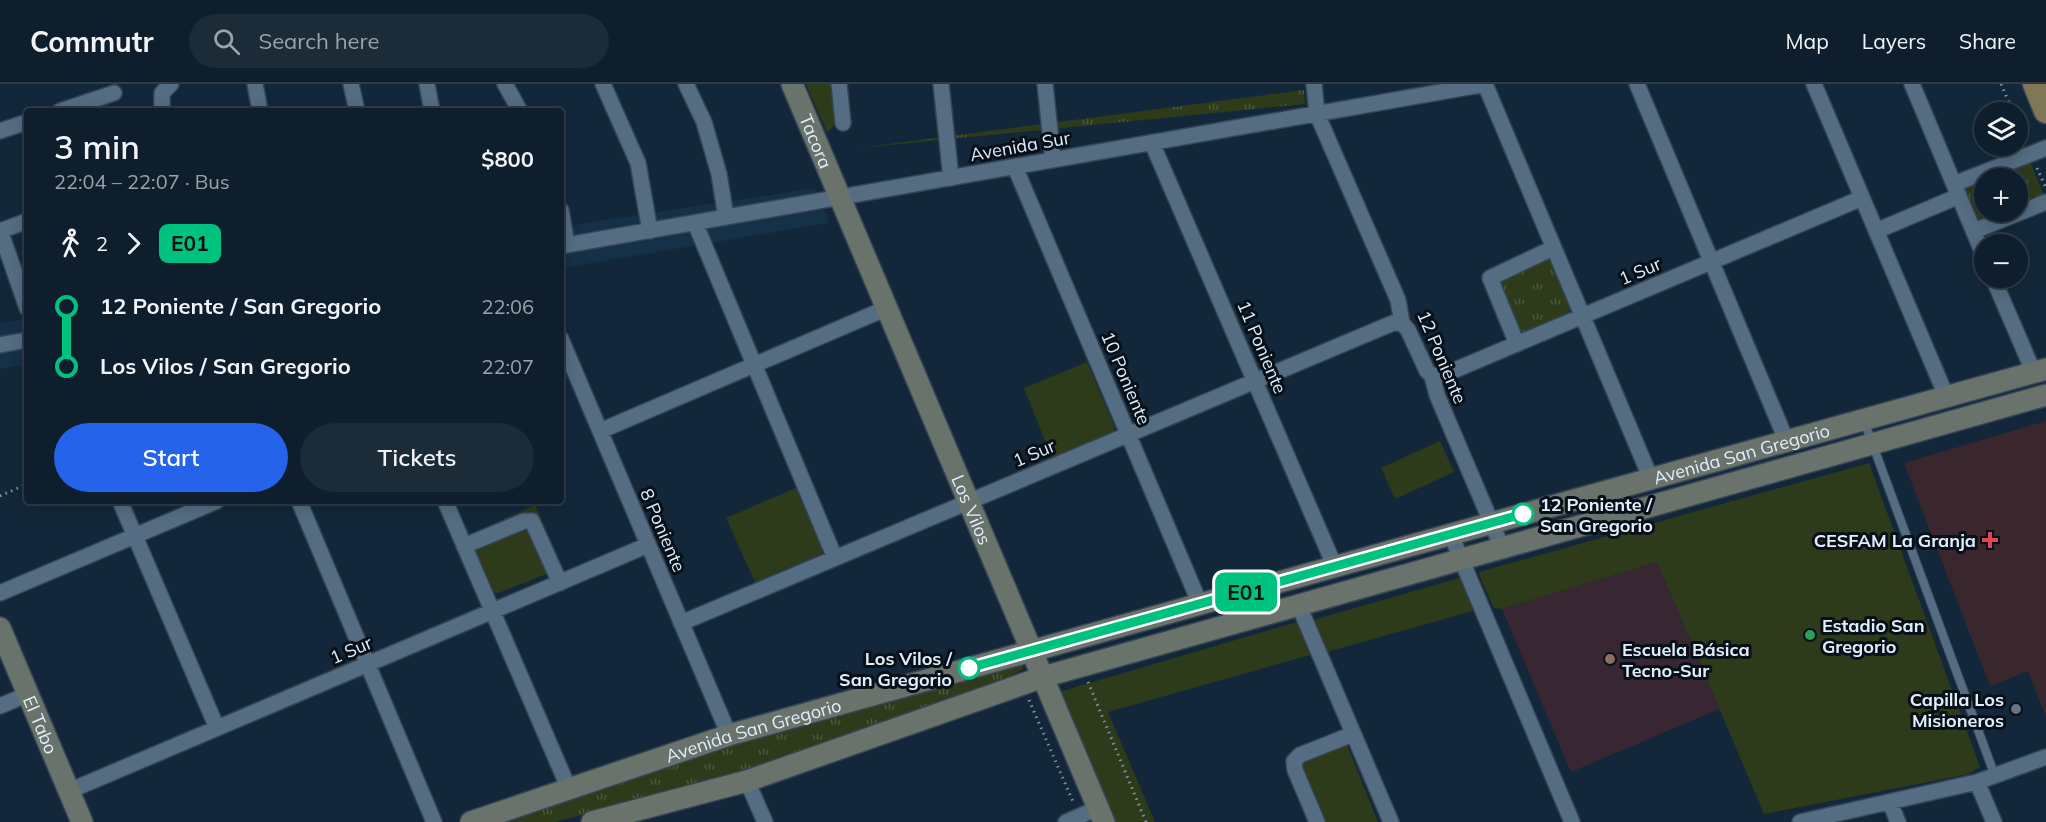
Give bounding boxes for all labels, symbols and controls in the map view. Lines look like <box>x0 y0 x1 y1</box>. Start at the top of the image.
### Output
search box <box>189 14 609 68</box>
text: Commutr <box>30 24 153 59</box>
icon: search <box>210 25 243 58</box>
text: Search here <box>258 27 379 55</box>
text: Map <box>1786 28 1829 54</box>
text: Layers <box>1862 28 1926 54</box>
text: Share <box>1959 28 2016 54</box>
map controls <box>1974 102 2028 288</box>
button: layers <box>1974 102 2028 156</box>
street label: Tacora <box>795 111 838 172</box>
text: 3 min <box>54 126 140 167</box>
street label: Avenida Sur <box>968 126 1072 166</box>
text: $800 <box>481 145 534 173</box>
button: + <box>1974 168 2028 222</box>
text: 22:04 – 22:07 · Bus <box>54 169 230 194</box>
icon: walk <box>54 227 87 260</box>
icon: forward <box>117 227 150 260</box>
text: E01 <box>171 230 209 256</box>
text: 2 <box>96 231 108 256</box>
button: − <box>1974 234 2028 288</box>
street label: 1 Sur <box>1615 252 1665 290</box>
text: 12 Poniente / San Gregorio <box>100 292 381 320</box>
text: 22:06 <box>481 294 534 319</box>
street label: 11 Poniente <box>1232 297 1292 397</box>
street label: 12 Poniente <box>1412 307 1472 407</box>
street label: 10 Poniente <box>1096 328 1156 428</box>
text: Los Vilos / San Gregorio <box>100 352 351 380</box>
text: 22:07 <box>481 354 534 379</box>
street label: Avenida San Gregorio <box>1651 418 1832 489</box>
button: Start <box>54 423 288 492</box>
button: Tickets <box>300 423 534 492</box>
street label: 1 Sur <box>1009 434 1059 472</box>
street label: Los Vilos <box>947 471 997 548</box>
street label: 8 Poniente <box>635 485 691 575</box>
place label: 12 Poniente / San Gregorio <box>1540 493 1654 537</box>
marker: 12 Poniente / San Gregorio <box>1512 503 1534 525</box>
place label: CESFAM La Granja <box>1814 529 1976 552</box>
marker: CESFAM La Granja <box>1981 531 1999 549</box>
line badge: E01 <box>1212 572 1280 612</box>
text: E01 <box>1227 579 1265 605</box>
place label: Estadio San Gregorio <box>1822 614 1925 658</box>
marker: Estadio San Gregorio <box>1803 628 1817 642</box>
street label: 1 Sur <box>326 631 376 669</box>
place label: Escuela Básica Tecno-Sur <box>1622 638 1750 682</box>
place label: Los Vilos / San Gregorio <box>839 647 953 691</box>
marker: Escuela Básica Tecno-Sur <box>1603 652 1617 666</box>
marker: Los Vilos / San Gregorio <box>958 657 980 679</box>
place label: Capilla Los Misioneros <box>1910 688 2004 732</box>
street label: El Tabo <box>18 692 63 757</box>
street label: Avenida San Gregorio <box>662 693 844 767</box>
marker: Capilla Los Misioneros <box>2009 702 2023 716</box>

